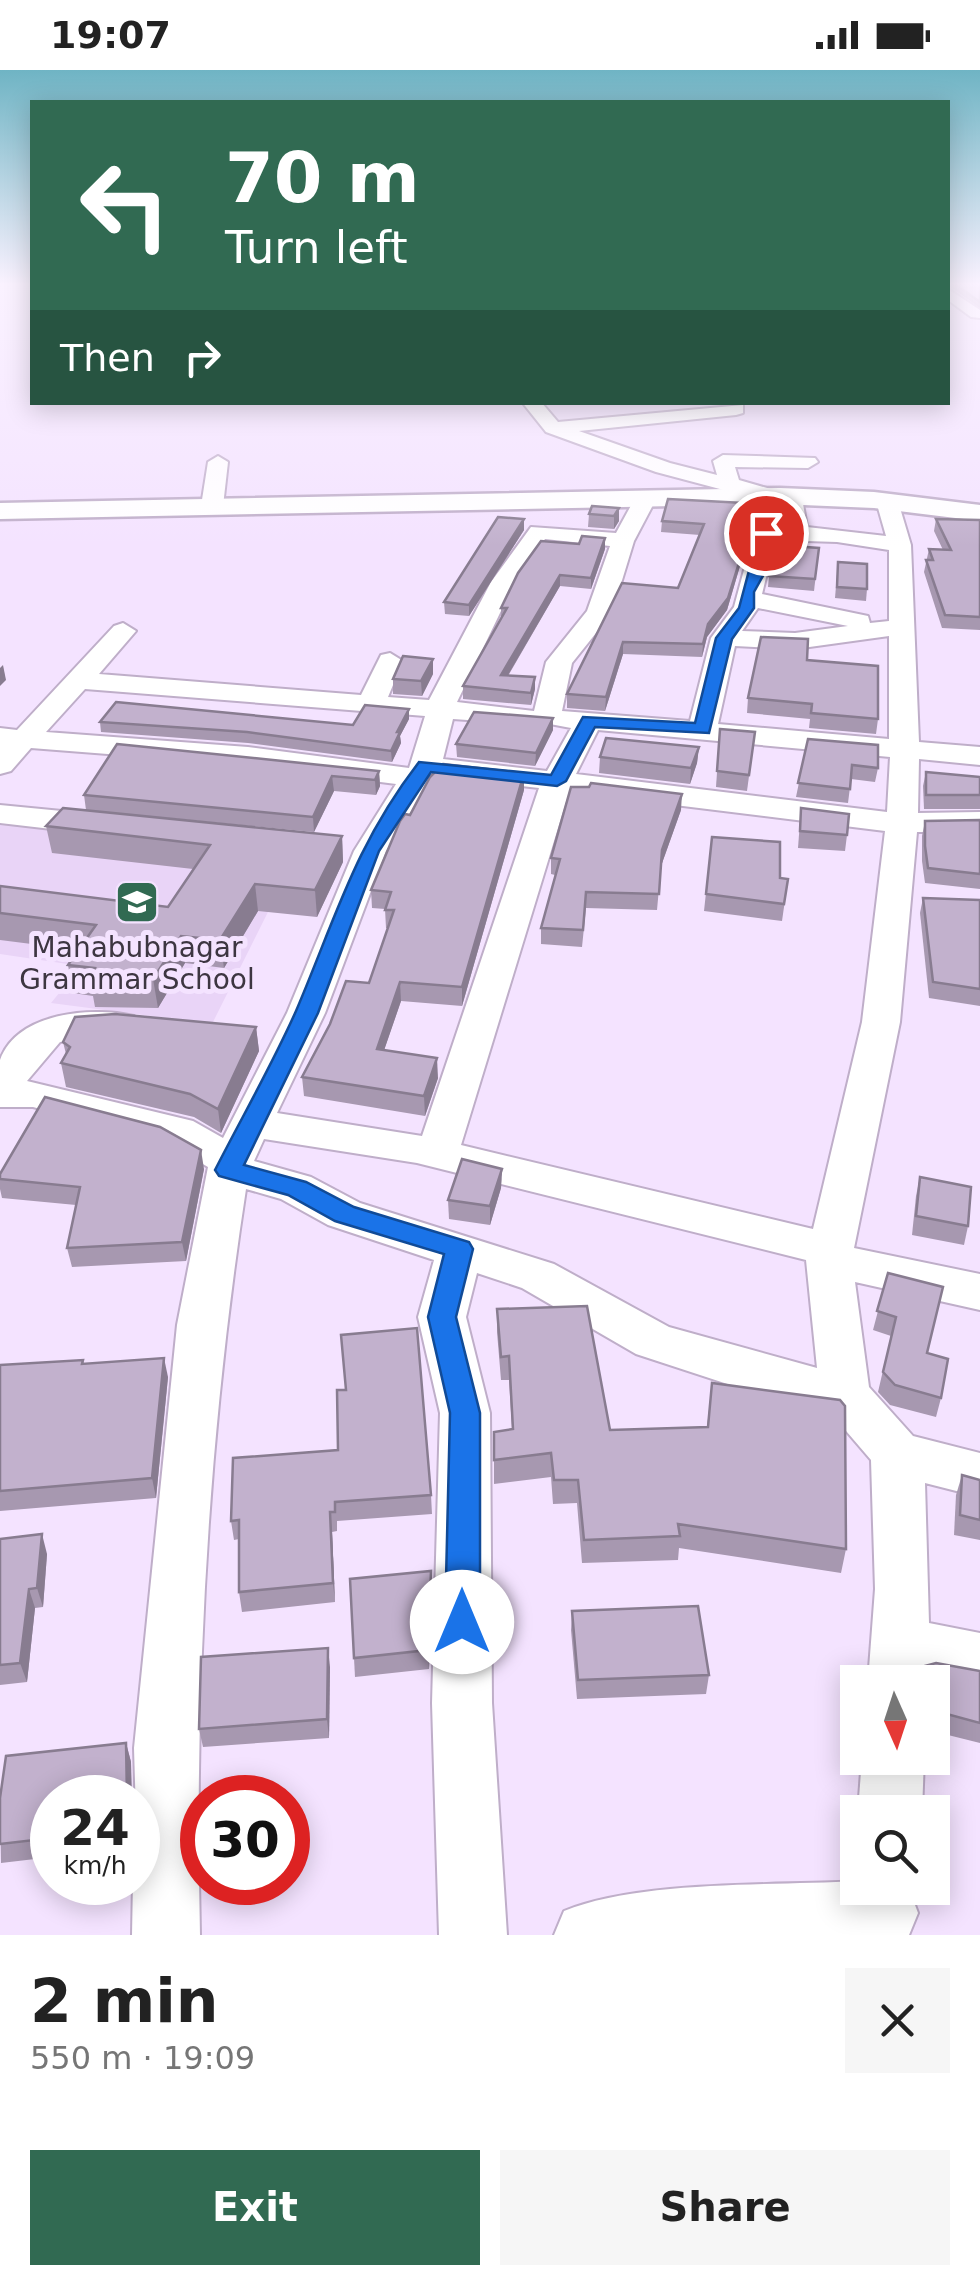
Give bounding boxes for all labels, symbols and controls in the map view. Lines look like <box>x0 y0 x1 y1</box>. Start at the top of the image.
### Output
text: 19:07 <box>50 13 171 57</box>
text: 70 m <box>225 137 420 219</box>
icon: left <box>60 140 190 270</box>
text: Turn left <box>225 221 408 274</box>
icon: right <box>175 330 230 385</box>
text: Then <box>60 336 155 380</box>
pin <box>724 491 809 576</box>
icon: arrive <box>739 506 794 561</box>
school or university icon: Mahabubnagar Grammar School <box>114 879 160 925</box>
place label: Mahabubnagar Grammar School <box>19 931 255 996</box>
position arrow <box>410 1570 514 1674</box>
north arrow <box>840 1665 950 1775</box>
map controls <box>840 1665 950 1905</box>
speed limit sign: 30 <box>180 1775 310 1905</box>
button: search <box>840 1795 950 1905</box>
text: 24 <box>60 1799 130 1857</box>
text: km/h <box>63 1851 127 1880</box>
text: 2 min <box>30 1966 218 2036</box>
button: close <box>845 1968 950 2073</box>
text: 550 m · 19:09 <box>30 2039 255 2077</box>
button: Exit <box>30 2150 480 2265</box>
button: Share <box>500 2150 950 2265</box>

